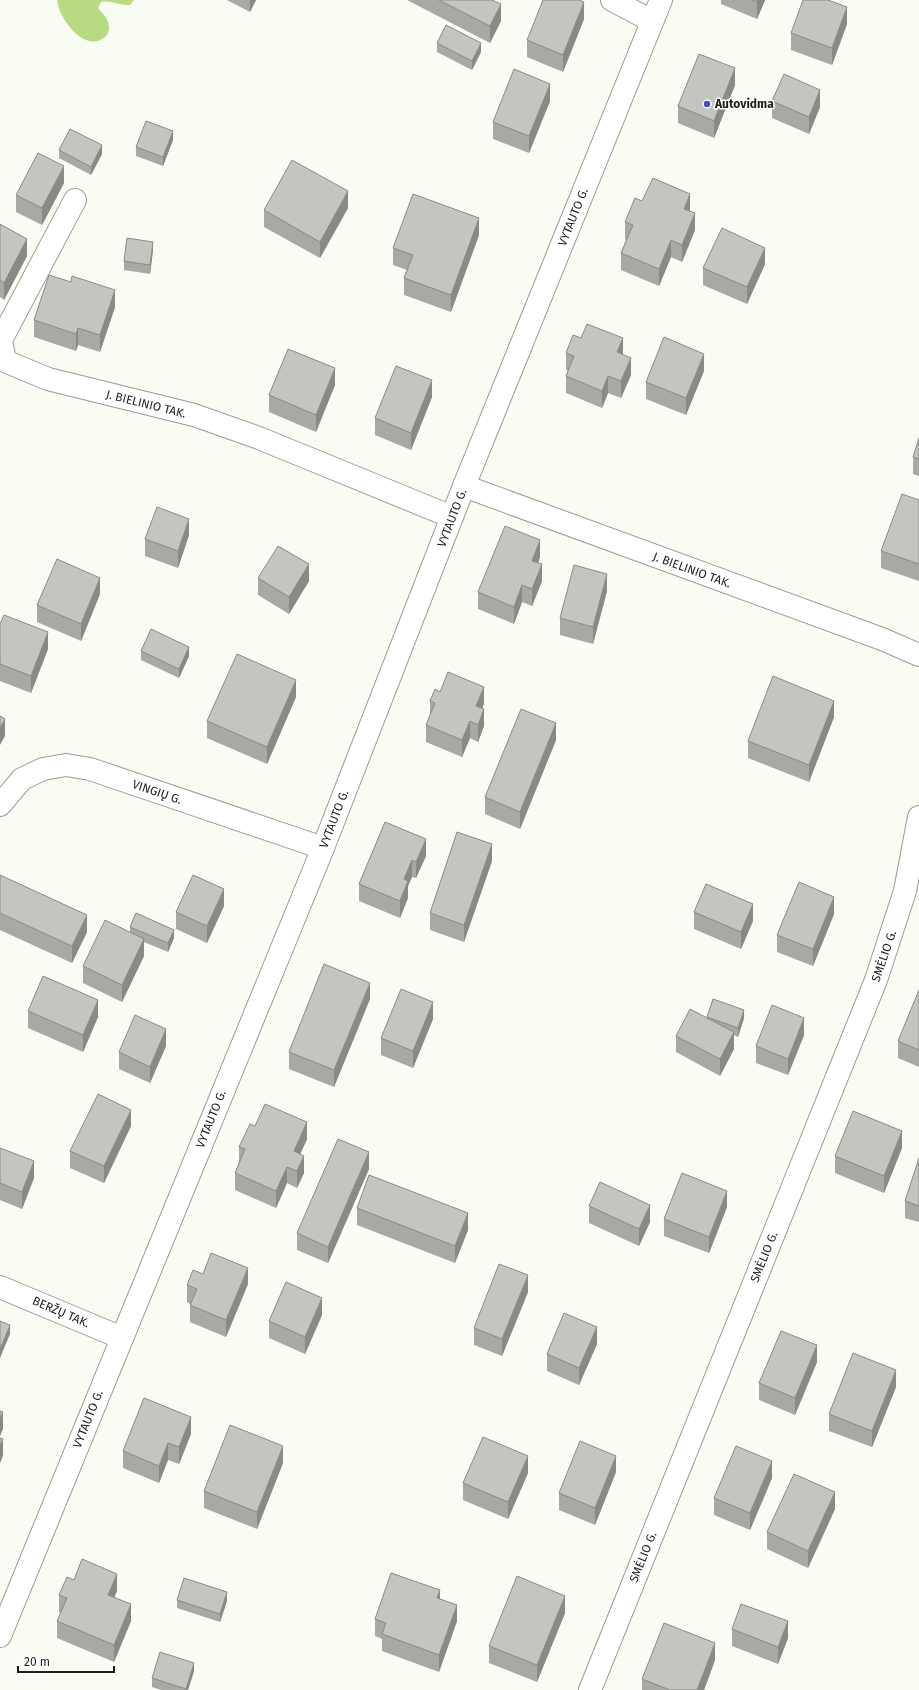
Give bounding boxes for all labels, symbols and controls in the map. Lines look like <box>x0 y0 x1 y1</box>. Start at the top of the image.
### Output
place label: Autovidma <box>714 97 774 111</box>
marker: Autovidma <box>702 99 712 109</box>
street label: VYTAUTO G. <box>555 186 591 248</box>
street label: J. BIELINIO TAK. <box>104 387 188 421</box>
street label: VYTAUTO G. <box>434 487 470 549</box>
street label: J. BIELINIO TAK. <box>651 549 733 591</box>
street label: VINGIŲ G. <box>131 777 184 807</box>
street label: VYTAUTO G. <box>316 788 352 850</box>
street label: SMĖLIO G. <box>868 928 899 984</box>
street label: VYTAUTO G. <box>193 1088 229 1150</box>
street label: SMĖLIO G. <box>747 1229 781 1284</box>
street label: BERŽŲ TAK. <box>30 1293 92 1330</box>
street label: VYTAUTO G. <box>70 1388 106 1450</box>
street label: SMĖLIO G. <box>626 1529 660 1584</box>
scale bar <box>18 1648 114 1674</box>
text: 20 m <box>24 1655 50 1669</box>

